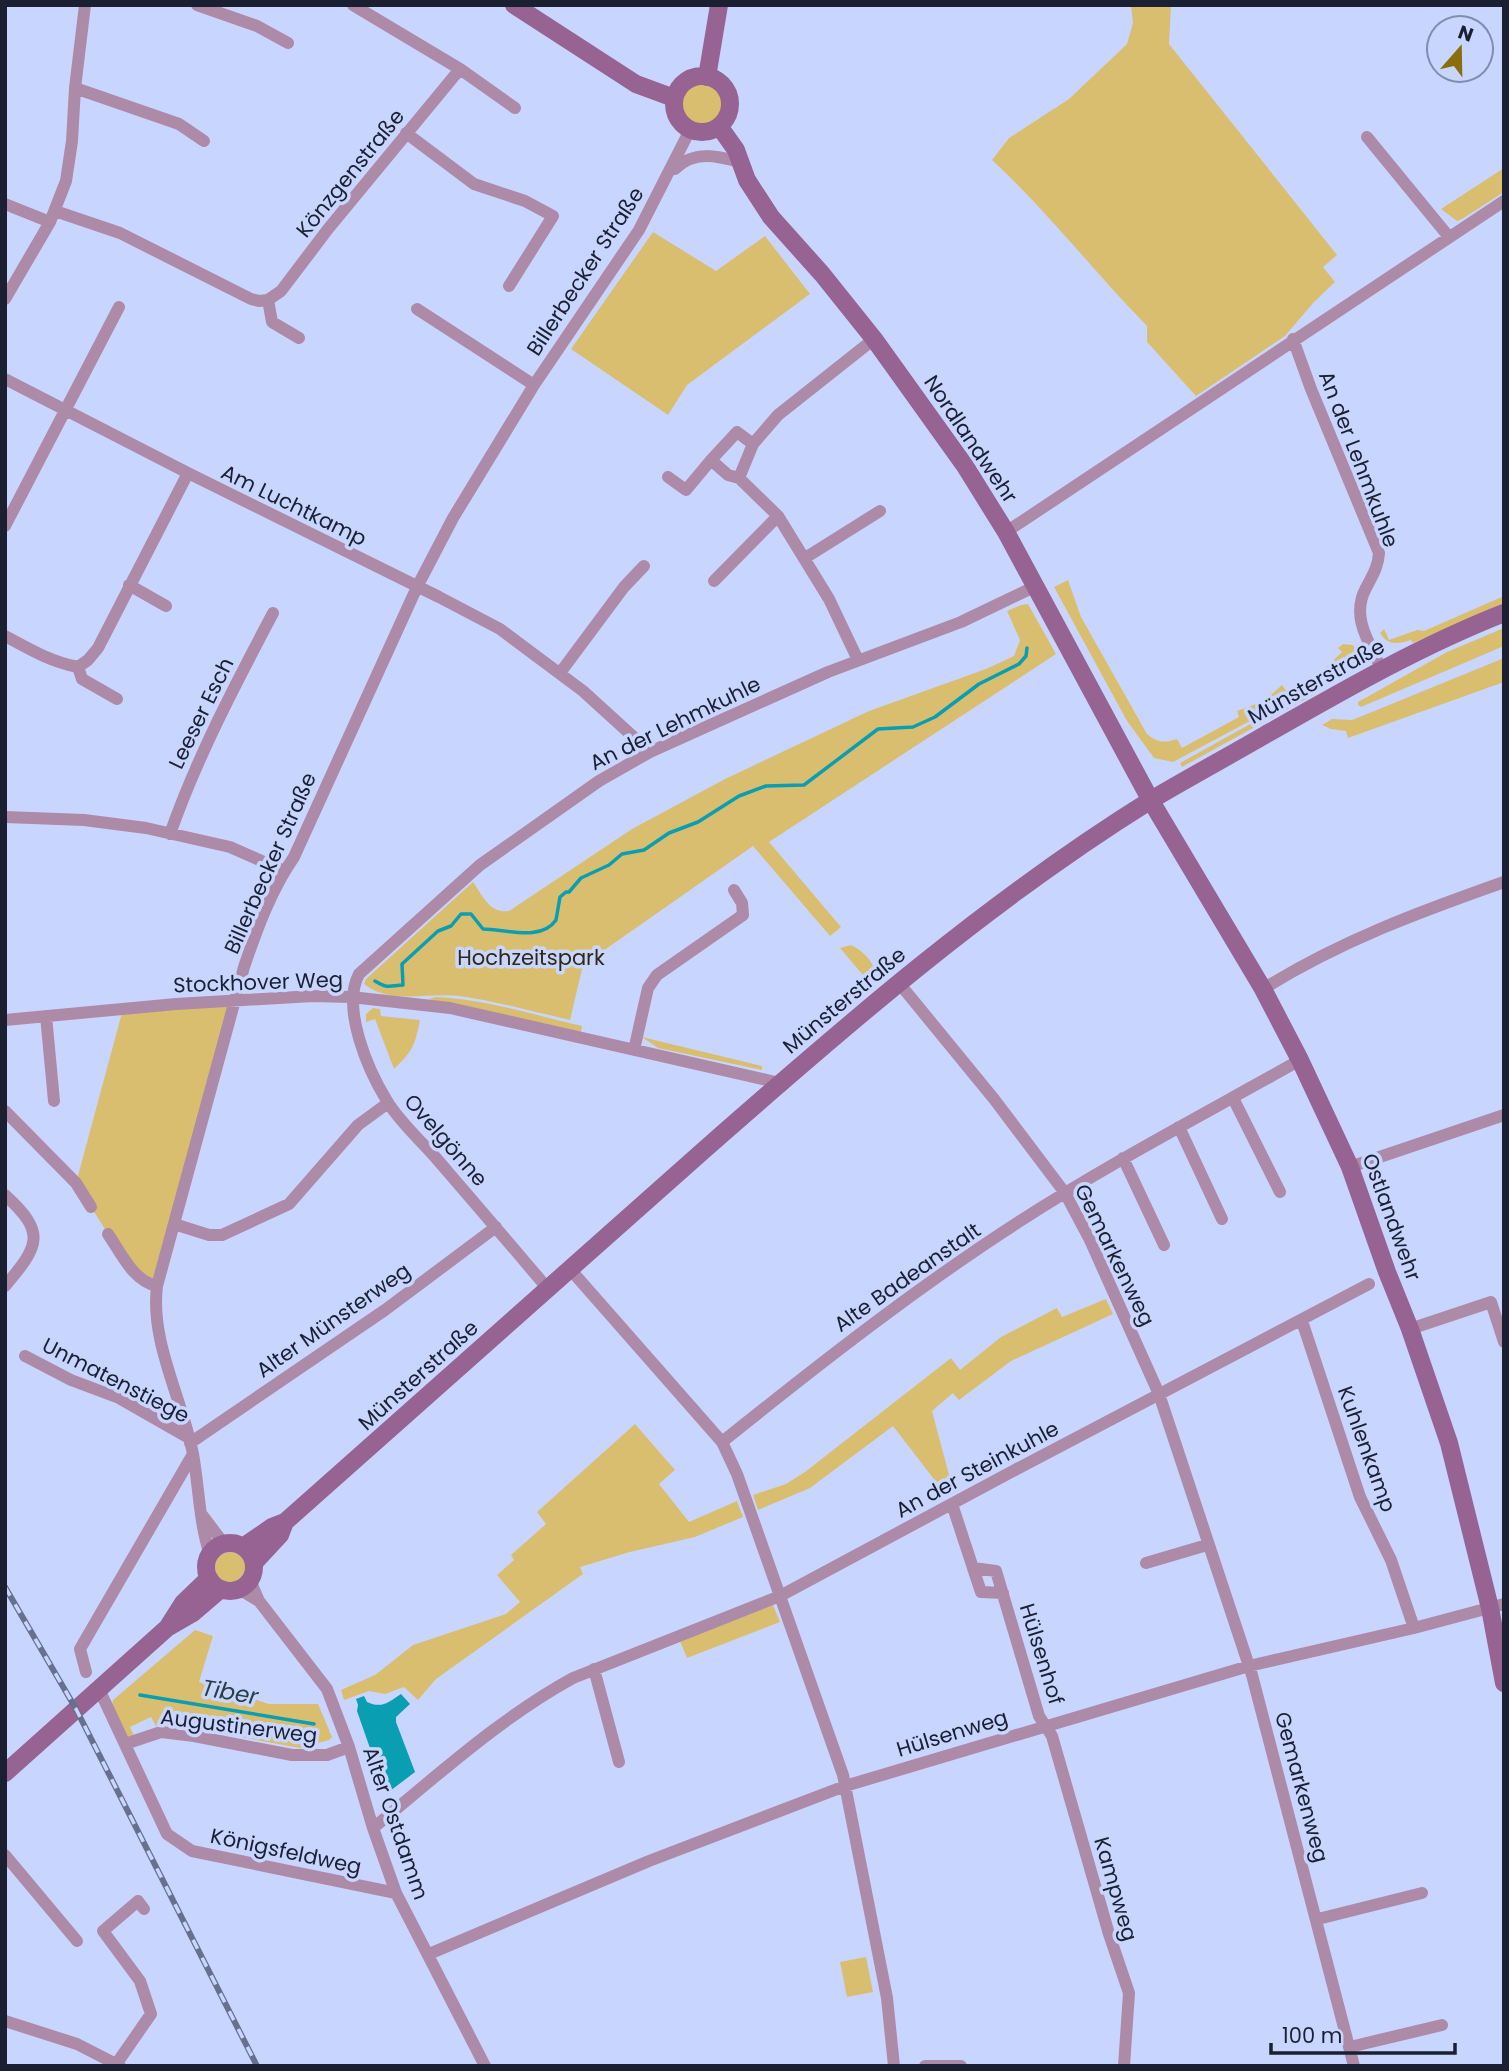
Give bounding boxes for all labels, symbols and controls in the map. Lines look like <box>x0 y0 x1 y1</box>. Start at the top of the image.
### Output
north arrow <box>1425 14 1495 84</box>
text: N <box>1454 18 1477 49</box>
street label: Könzgenstraße <box>289 103 411 243</box>
street label: Billerbecker Straße <box>520 181 650 361</box>
street label: An der Lehmkuhle <box>1312 367 1406 551</box>
street label: Nordlandwehr <box>917 369 1025 509</box>
street label: Am Luchtkamp <box>216 457 372 553</box>
street label: Münsterstraße <box>1242 631 1390 731</box>
street label: Leeser Esch <box>162 653 240 773</box>
street label: An der Lehmkuhle <box>585 669 765 777</box>
street label: Billerbecker Straße <box>217 768 323 958</box>
street label: Münsterstraße <box>776 940 912 1060</box>
park label: Hochzeitspark <box>457 943 605 972</box>
street label: Stockhover Weg <box>173 965 343 999</box>
street label: Ovelgönne <box>398 1087 494 1193</box>
street label: Ostlandwehr <box>1356 1149 1429 1285</box>
street label: Gemarkenweg <box>1068 1179 1162 1331</box>
street label: Alte Badeanstalt <box>828 1215 986 1339</box>
street label: Alter Münsterweg <box>250 1256 416 1384</box>
street label: Münsterstraße <box>352 1313 484 1437</box>
street label: Unmatenstiege <box>37 1330 195 1430</box>
street label: Kuhlenkamp <box>1331 1382 1403 1516</box>
street label: An der Steinkuhle <box>890 1414 1064 1524</box>
street label: Hülsenhof <box>1013 1600 1071 1708</box>
water label: Tiber <box>199 1671 262 1713</box>
street label: Augustinerweg <box>159 1702 319 1750</box>
street label: Hülsenweg <box>893 1702 1011 1764</box>
street label: Gemarkenweg <box>1268 1709 1336 1865</box>
street label: Alter Ostdamm <box>356 1743 436 1903</box>
street label: Königsfeldweg <box>208 1821 364 1881</box>
street label: Kampweg <box>1087 1834 1145 1944</box>
scale bar <box>1271 2011 1455 2056</box>
text: 100 m <box>1282 2021 1342 2050</box>

